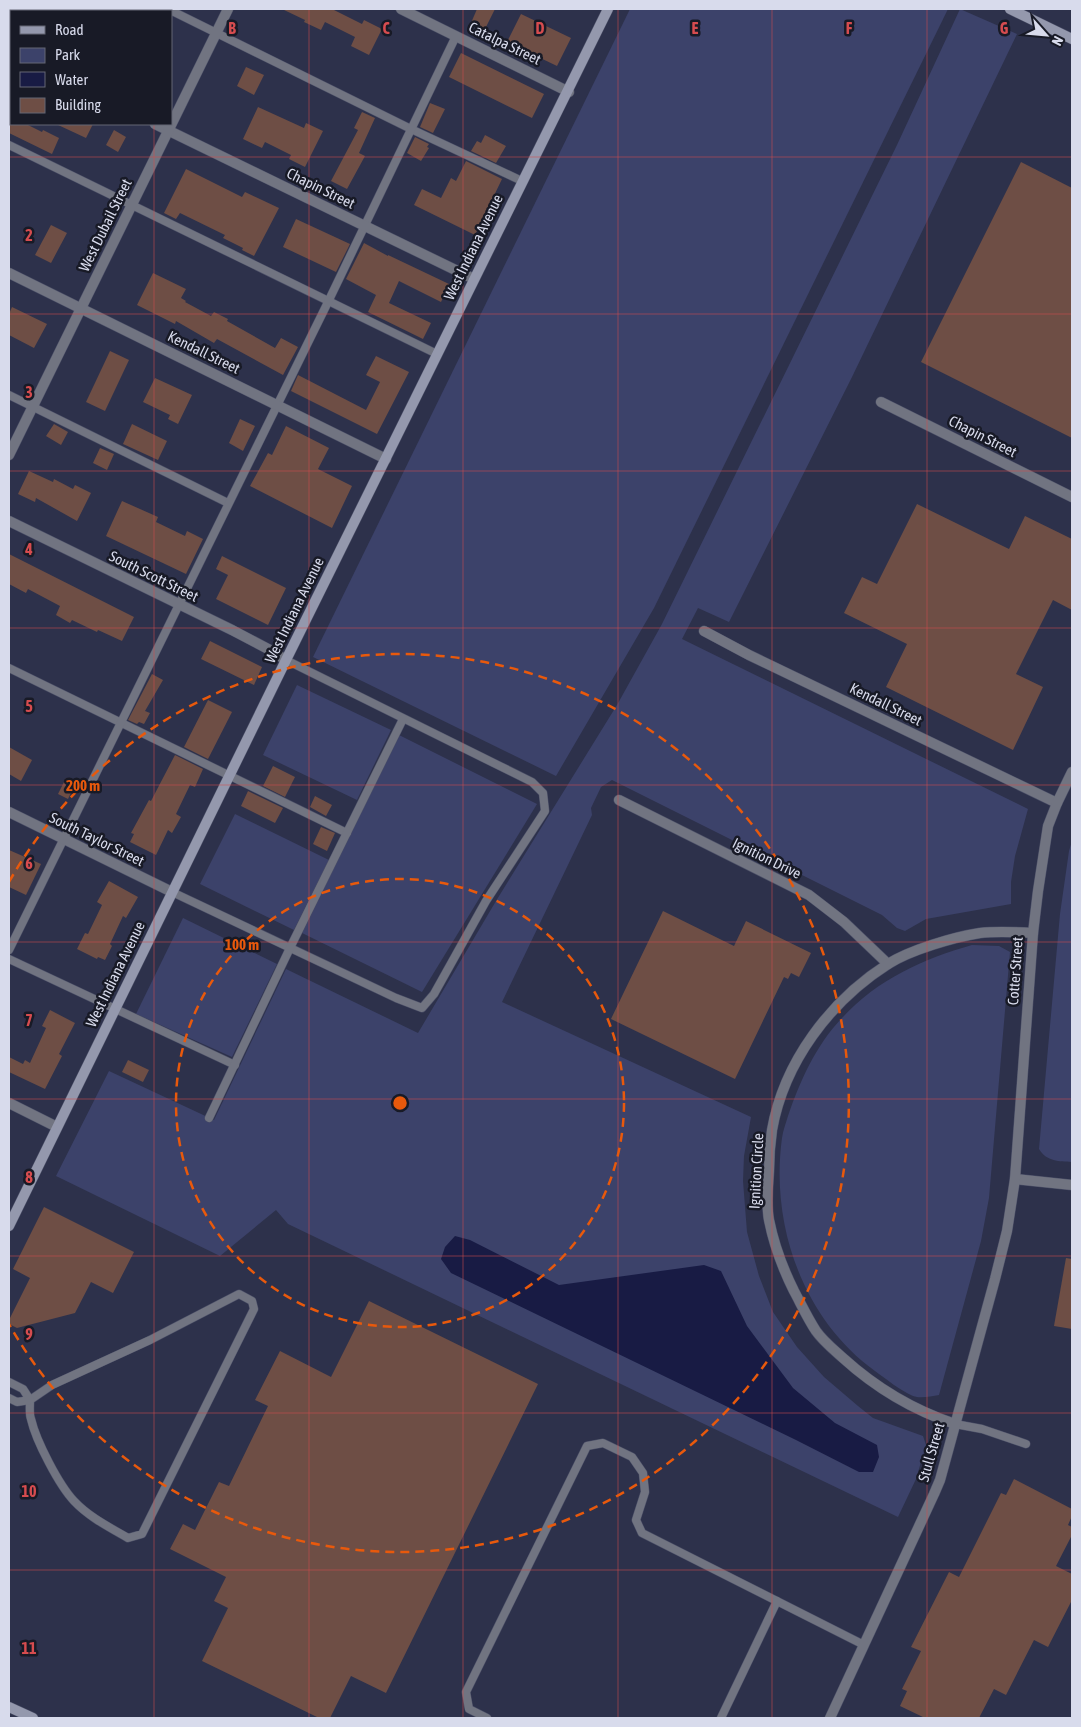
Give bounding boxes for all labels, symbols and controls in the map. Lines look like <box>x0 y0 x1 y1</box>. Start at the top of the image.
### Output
legend <box>10 10 172 125</box>
north arrow <box>1021 10 1071 60</box>
street label: Catalpa Street <box>466 18 544 68</box>
text: B <box>228 19 236 37</box>
text: C <box>382 19 390 37</box>
text: D <box>536 19 545 37</box>
text: E <box>692 19 699 37</box>
text: F <box>846 19 853 37</box>
text: G <box>1000 19 1009 37</box>
text: Road <box>55 21 84 38</box>
text: N <box>1049 34 1067 48</box>
text: Park <box>55 46 80 63</box>
text: Water <box>55 71 88 88</box>
text: Building <box>55 96 101 113</box>
street label: Chapin Street <box>284 164 358 212</box>
street label: West Dubail Street <box>75 176 135 274</box>
street label: West Indiana Avenue <box>440 191 506 303</box>
text: 2 <box>25 226 33 244</box>
street label: Kendall Street <box>165 327 243 377</box>
text: 3 <box>25 383 33 401</box>
street label: Chapin Street <box>946 412 1020 460</box>
text: 4 <box>24 540 33 558</box>
street label: South Scott Street <box>107 547 201 605</box>
street label: West Indiana Avenue <box>261 554 327 666</box>
street label: Kendall Street <box>847 679 925 729</box>
text: 5 <box>25 697 33 715</box>
text: 200 m <box>66 777 100 794</box>
street label: South Taylor Street <box>47 809 147 869</box>
street label: Ignition Drive <box>730 834 804 882</box>
text: 6 <box>25 854 33 872</box>
street label: West Indiana Avenue <box>82 918 148 1030</box>
text: 100 m <box>225 936 259 953</box>
street label: Cotter Street <box>1004 936 1026 1006</box>
text: 7 <box>25 1011 33 1029</box>
centre of rings <box>391 1094 409 1112</box>
street label: Ignition Circle <box>746 1132 766 1209</box>
text: 8 <box>25 1168 33 1186</box>
text: 9 <box>25 1325 33 1343</box>
street label: Stull Street <box>914 1420 948 1484</box>
text: 10 <box>21 1482 37 1500</box>
text: 11 <box>21 1639 37 1657</box>

